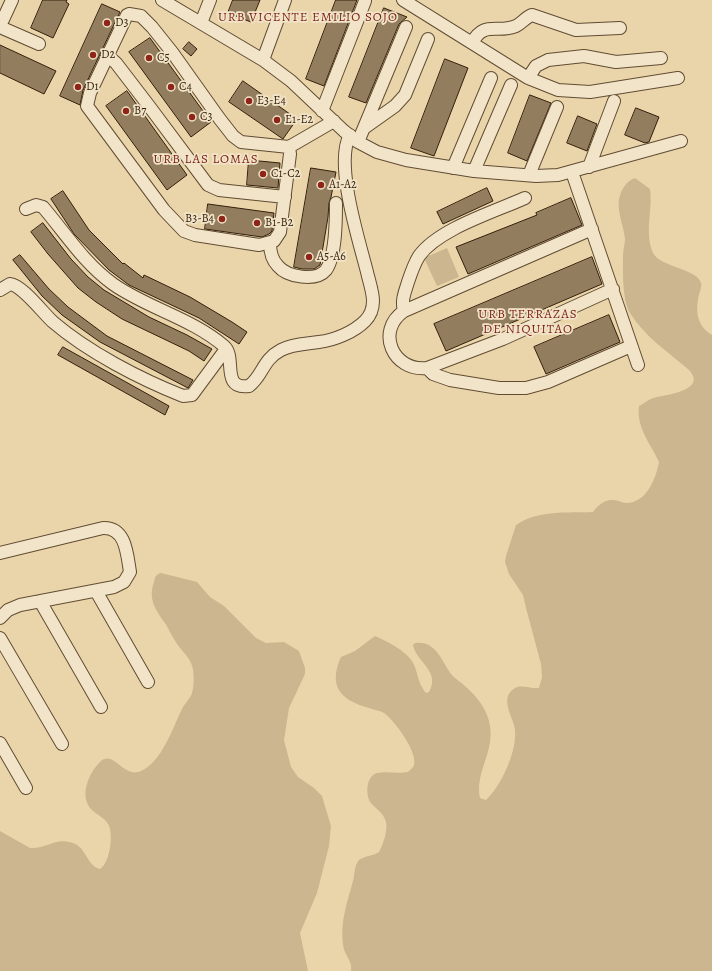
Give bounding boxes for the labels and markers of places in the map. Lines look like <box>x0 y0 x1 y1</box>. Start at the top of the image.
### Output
place label: D3 <box>115 16 128 30</box>
marker: D3 <box>102 18 112 28</box>
place label: D2 <box>101 48 115 62</box>
marker: D2 <box>88 50 98 60</box>
place label: C5 <box>157 51 170 65</box>
marker: C5 <box>144 53 154 63</box>
place label: D1 <box>86 80 99 94</box>
place label: C4 <box>179 80 192 94</box>
marker: D1 <box>73 82 83 92</box>
marker: C4 <box>166 82 176 92</box>
place label: E3-E4 <box>257 94 286 108</box>
marker: E3-E4 <box>244 96 254 106</box>
place label: B7 <box>134 104 146 118</box>
marker: B7 <box>121 106 131 116</box>
place label: C3 <box>200 110 213 124</box>
marker: C3 <box>187 112 197 122</box>
place label: E1-E2 <box>285 113 313 127</box>
marker: E1-E2 <box>272 115 282 125</box>
place label: C1-C2 <box>271 167 300 181</box>
marker: C1-C2 <box>258 169 268 179</box>
place label: A1-A2 <box>329 178 357 192</box>
marker: A1-A2 <box>316 180 326 190</box>
place label: B3-B4 <box>185 212 214 226</box>
marker: B3-B4 <box>217 214 227 224</box>
place label: B1-B2 <box>265 216 293 230</box>
marker: B1-B2 <box>252 218 262 228</box>
place label: A5-A6 <box>317 250 346 264</box>
marker: A5-A6 <box>304 252 314 262</box>

